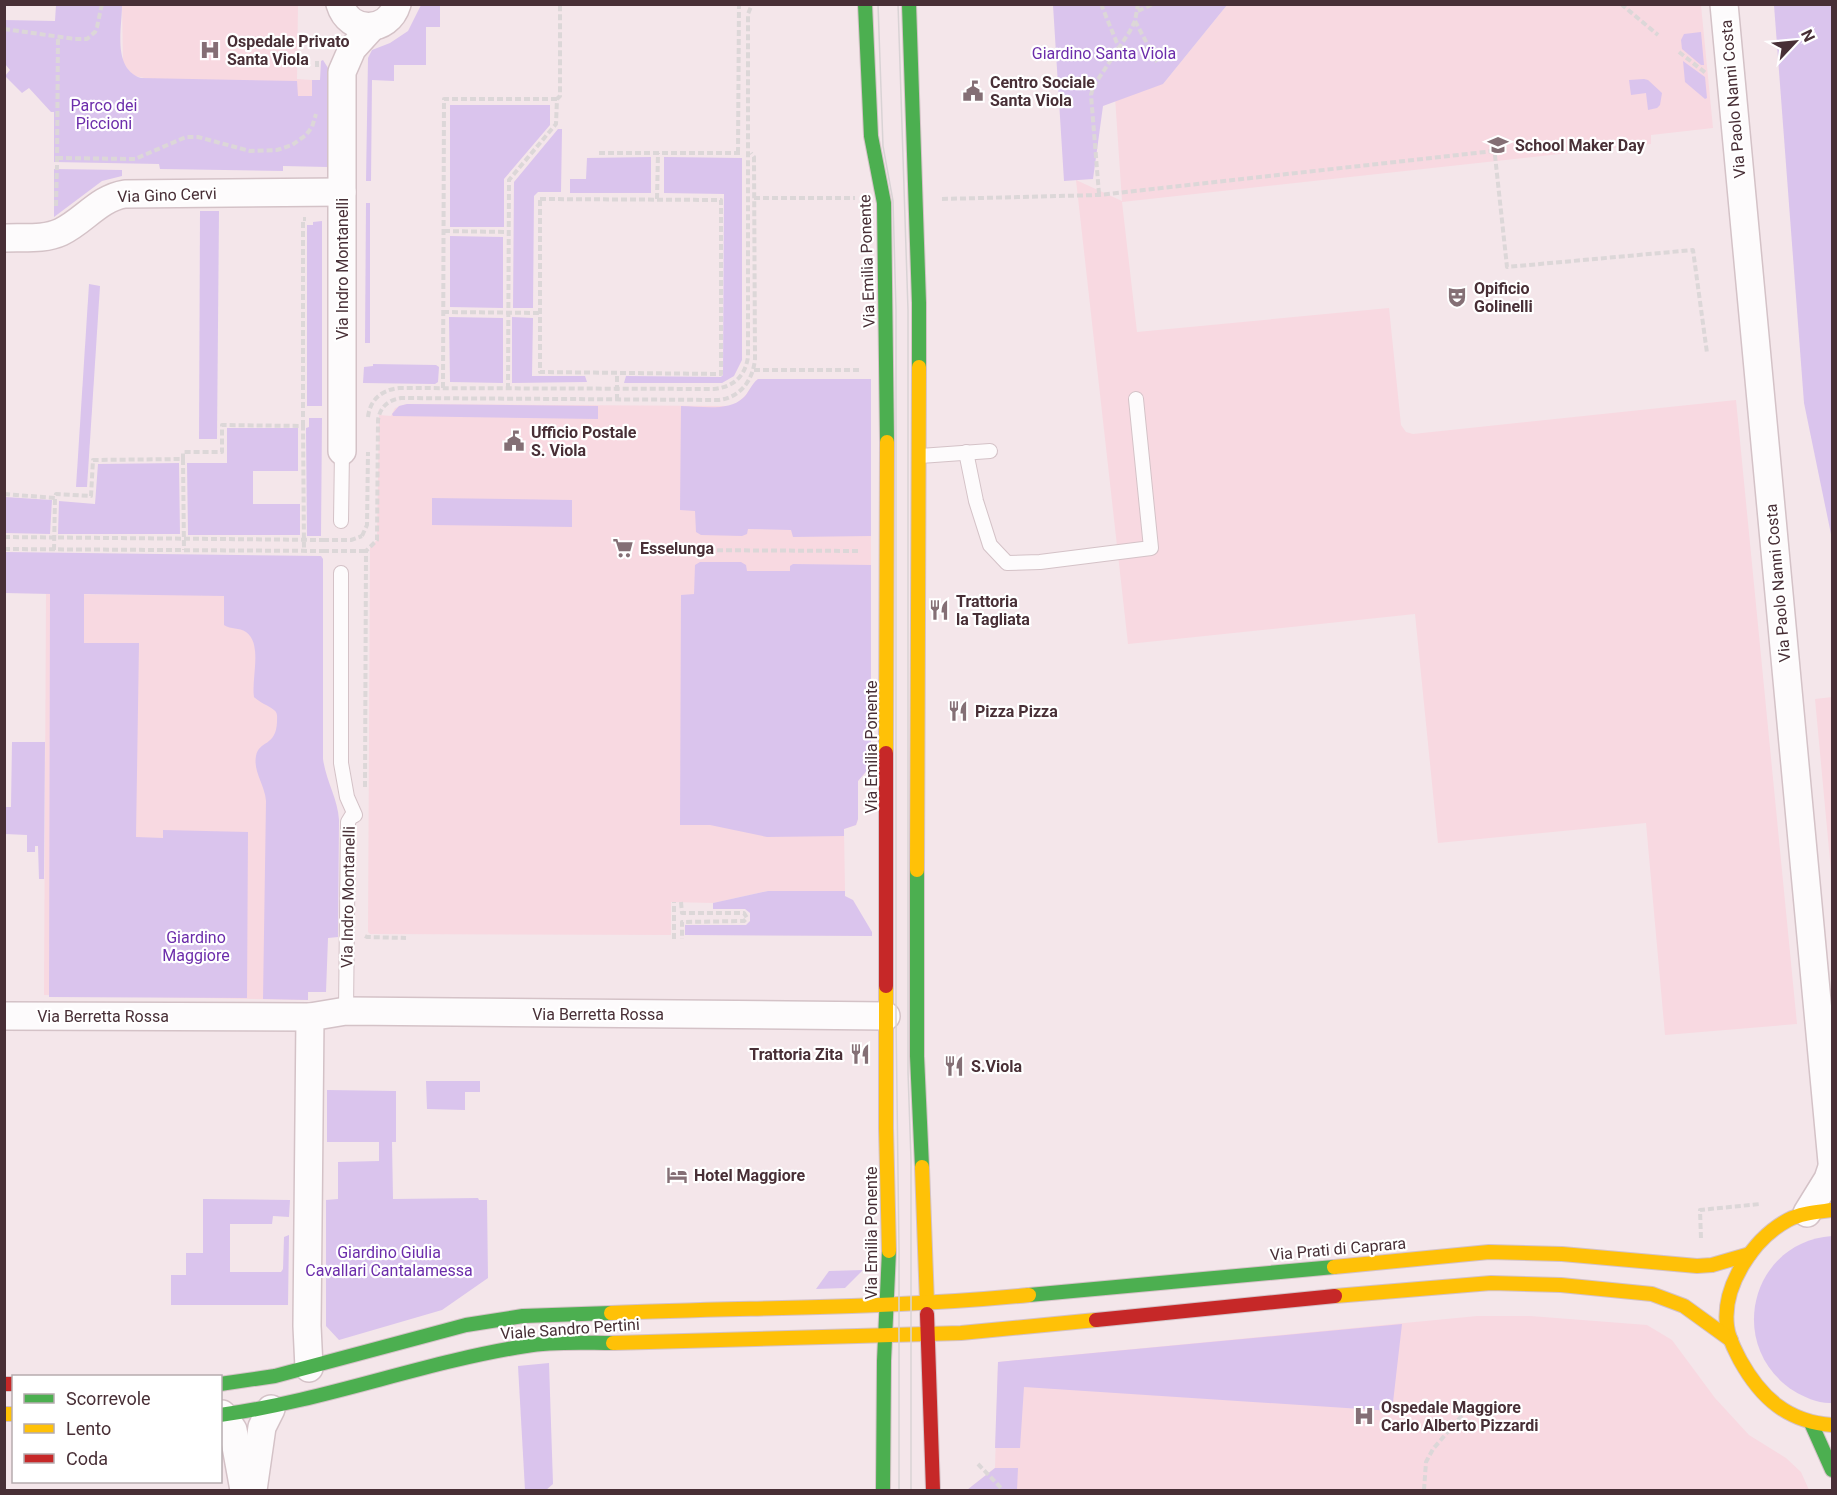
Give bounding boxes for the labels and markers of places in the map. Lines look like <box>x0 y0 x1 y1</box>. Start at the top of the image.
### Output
place label: Ospedale Privato Santa Viola <box>227 32 350 69</box>
hospital icon: Ospedale Privato Santa Viola <box>198 38 222 62</box>
place label: Centro Sociale Santa Viola <box>990 73 1095 110</box>
public building icon: Centro Sociale Santa Viola <box>961 79 985 103</box>
school or university icon: School Maker Day <box>1486 133 1510 157</box>
place label: School Maker Day <box>1515 136 1646 155</box>
place label: Opificio Golinelli <box>1474 279 1533 316</box>
theatre icon: Opificio Golinelli <box>1445 285 1469 309</box>
place label: Ufficio Postale S. Viola <box>531 423 637 460</box>
public building icon: Ufficio Postale S. Viola <box>502 429 526 453</box>
supermarket icon: Esselunga <box>611 536 635 560</box>
place label: Esselunga <box>640 539 714 558</box>
place label: Trattoria la Tagliata <box>956 592 1030 629</box>
restaurant icon: Trattoria la Tagliata <box>927 598 951 622</box>
restaurant icon: Pizza Pizza <box>946 699 970 723</box>
place label: Pizza Pizza <box>975 702 1058 721</box>
restaurant icon: Trattoria Zita <box>848 1042 872 1066</box>
place label: Trattoria Zita <box>749 1045 843 1064</box>
restaurant icon: S.Viola <box>942 1054 966 1078</box>
place label: S.Viola <box>971 1057 1022 1076</box>
hotel icon: Hotel Maggiore <box>665 1163 689 1187</box>
place label: Hotel Maggiore <box>694 1166 805 1185</box>
place label: Ospedale Maggiore Carlo Alberto Pizzardi <box>1381 1398 1539 1435</box>
hospital icon: Ospedale Maggiore Carlo Alberto Pizzardi <box>1352 1404 1376 1428</box>

